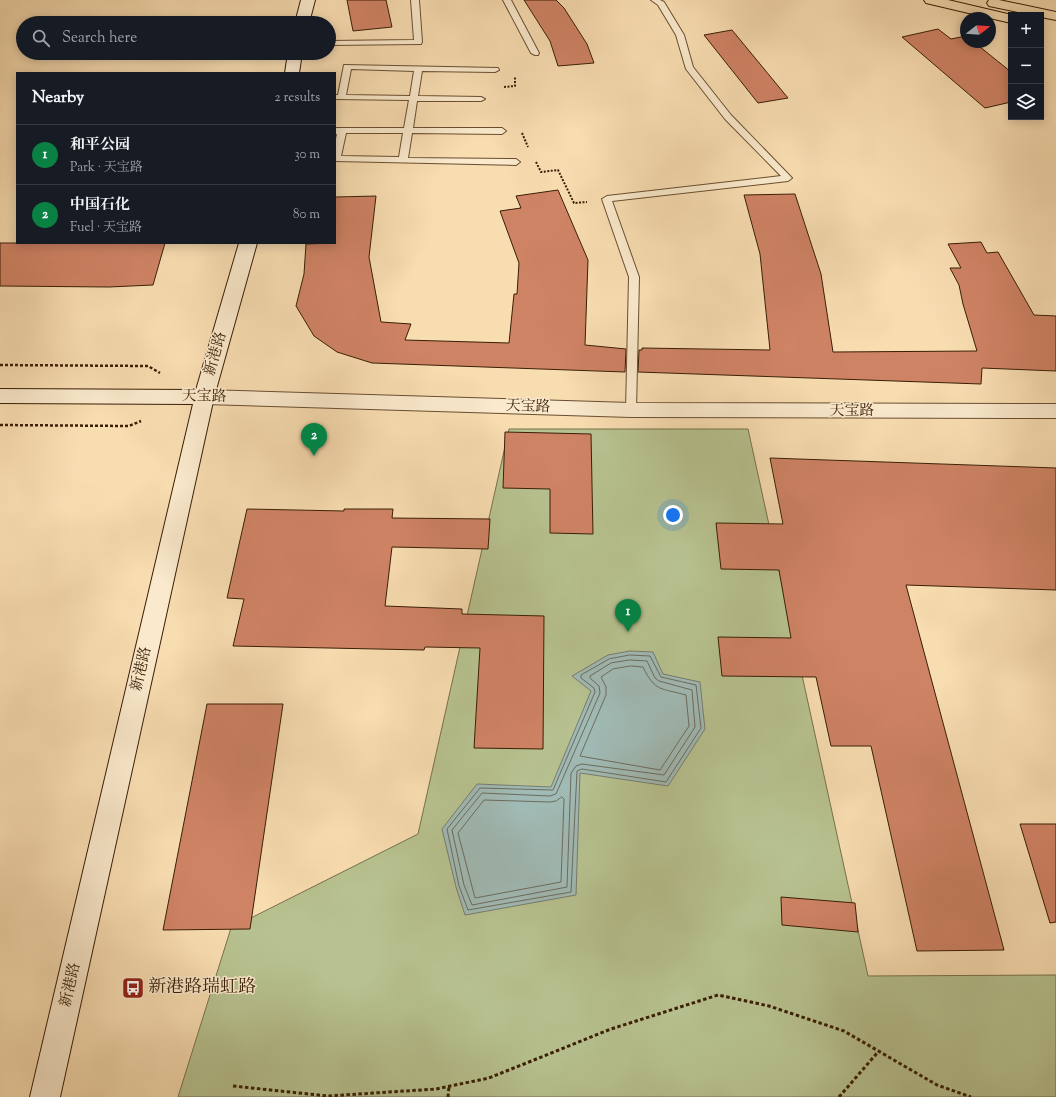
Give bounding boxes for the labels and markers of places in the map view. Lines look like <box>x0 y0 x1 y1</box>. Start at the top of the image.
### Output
pin: 2 <box>301 423 327 456</box>
pin: 1 <box>615 599 641 632</box>
bus stop icon: 新港路瑞虹路 <box>120 975 146 1001</box>
place label: 新港路瑞虹路 <box>148 975 256 1001</box>

